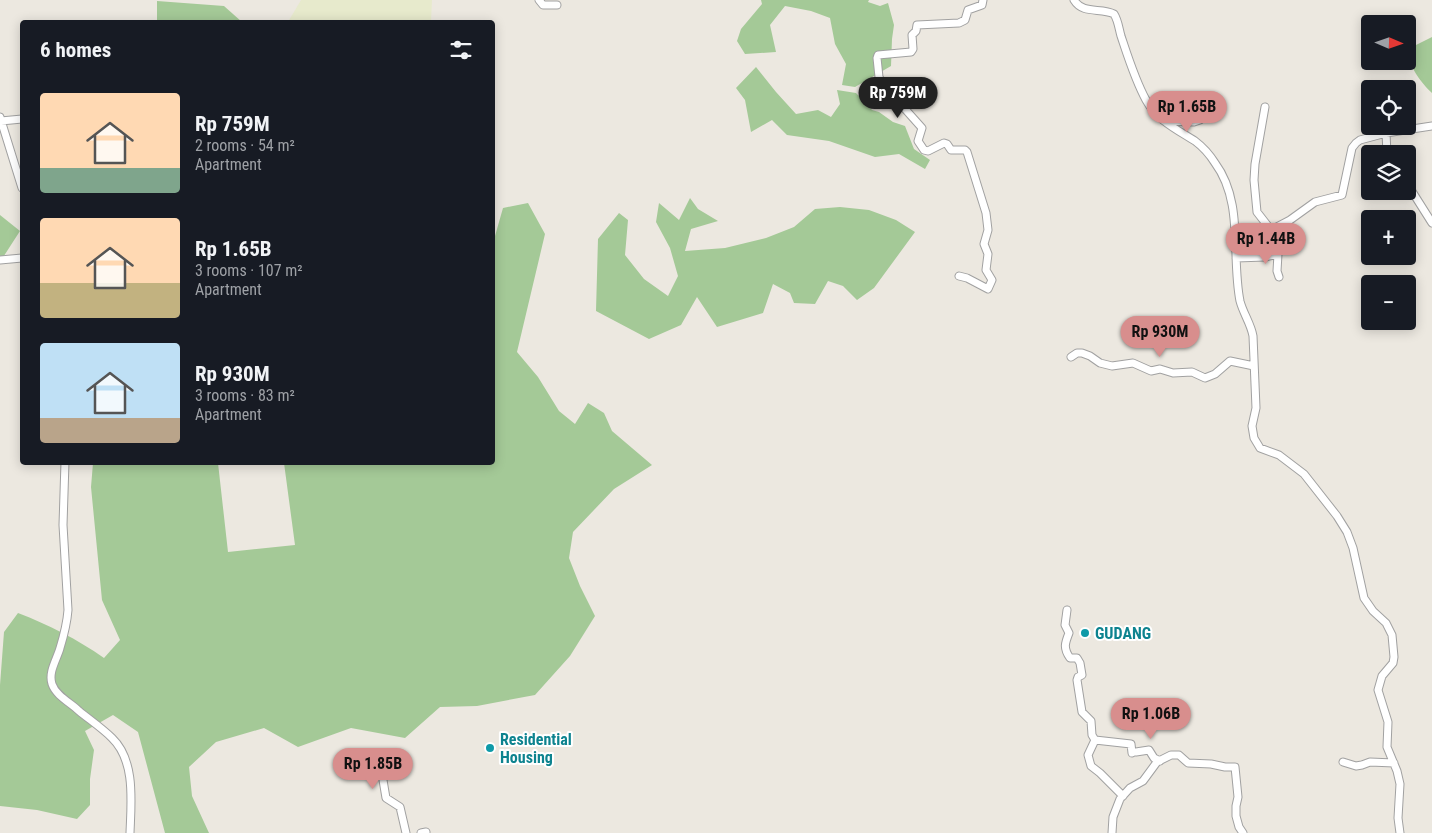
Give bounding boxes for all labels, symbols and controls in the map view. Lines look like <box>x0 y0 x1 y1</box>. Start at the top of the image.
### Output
north arrow <box>1361 15 1416 70</box>
map controls <box>1361 15 1416 330</box>
icon: filters <box>447 36 475 64</box>
text: 6 homes <box>40 38 111 62</box>
pin: Rp 759M <box>852 76 944 119</box>
button: locate <box>1361 80 1416 135</box>
text: Rp 759M <box>870 83 926 102</box>
pin: Rp 1.65B <box>1135 90 1239 133</box>
text: Rp 1.65B <box>1158 97 1216 116</box>
text: Rp 759M <box>195 112 270 136</box>
icon: home <box>80 113 140 173</box>
text: 2 rooms · 54 m² <box>195 136 295 155</box>
button: layers <box>1361 145 1416 200</box>
text: Apartment <box>195 155 262 174</box>
button: + <box>1361 210 1416 265</box>
pin: Rp 1.44B <box>1214 222 1318 265</box>
text: Rp 1.44B <box>1237 229 1295 248</box>
text: Rp 1.65B <box>195 237 272 261</box>
icon: home <box>80 238 140 298</box>
text: 3 rooms · 107 m² <box>195 261 303 280</box>
button: − <box>1361 275 1416 330</box>
text: Apartment <box>195 280 262 299</box>
pin: Rp 930M <box>1114 316 1206 358</box>
text: Rp 930M <box>1132 322 1188 341</box>
text: Rp 930M <box>195 362 270 386</box>
icon: home <box>80 363 140 423</box>
text: 3 rooms · 83 m² <box>195 386 295 405</box>
text: Apartment <box>195 405 262 424</box>
place label: GUDANG <box>1095 624 1151 643</box>
marker: GUDANG <box>1079 627 1091 639</box>
pin: Rp 1.06B <box>1099 698 1203 740</box>
text: Rp 1.06B <box>1122 704 1180 723</box>
place label: Residential Housing <box>500 730 572 767</box>
marker: Residential Housing <box>484 742 496 754</box>
pin: Rp 1.85B <box>321 748 425 790</box>
text: Rp 1.85B <box>344 754 402 773</box>

